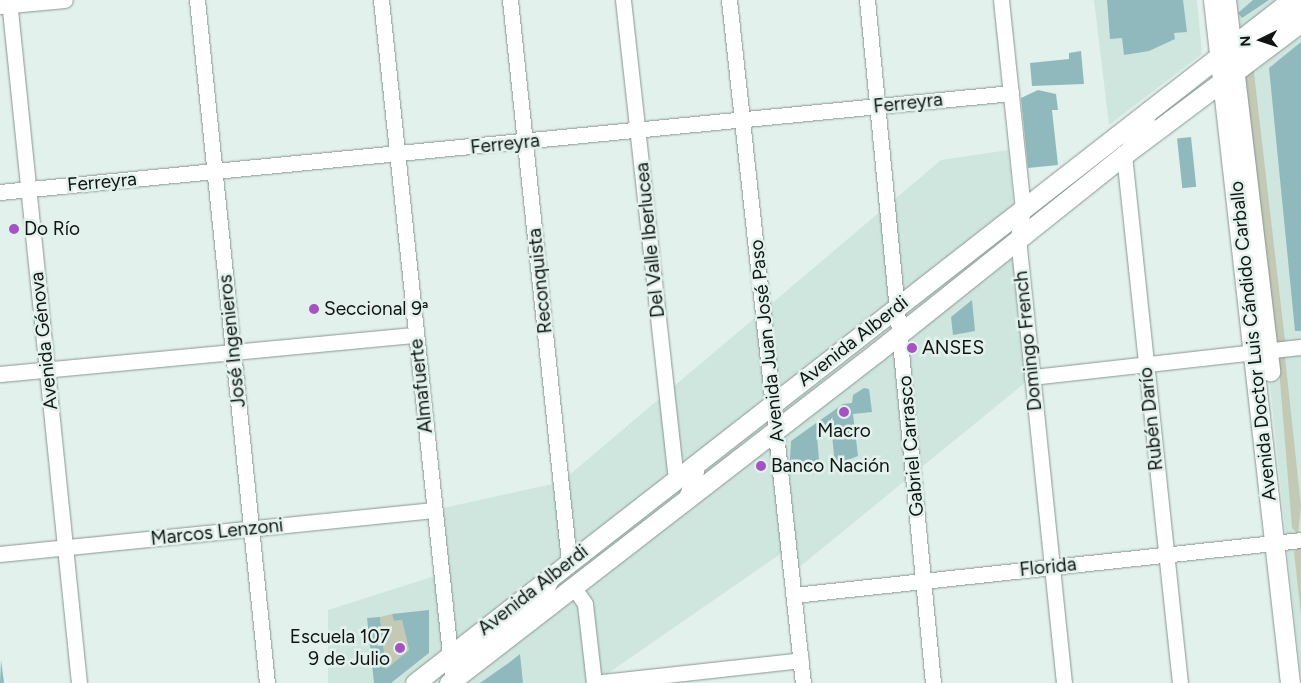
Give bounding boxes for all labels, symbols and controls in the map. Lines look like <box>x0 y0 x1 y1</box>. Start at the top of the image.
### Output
north arrow <box>1236 15 1286 65</box>
text: N <box>1237 35 1254 47</box>
street label: Ferreyra <box>872 88 944 118</box>
street label: Ferreyra <box>469 129 541 159</box>
street label: Del Valle Iberlucea <box>631 161 669 319</box>
street label: Ferreyra <box>66 168 138 196</box>
street label: Avenida Doctor Luis Cándido Carballo <box>1225 180 1281 502</box>
place label: Do Río <box>24 218 80 240</box>
marker: Do Río <box>8 223 20 235</box>
street label: Reconquista <box>523 227 557 335</box>
street label: Avenida Juan José Paso <box>745 239 789 443</box>
street label: Domingo French <box>1009 270 1047 412</box>
street label: Avenida Génova <box>25 271 63 411</box>
street label: José Ingenieros <box>214 273 250 409</box>
street label: Avenida Alberdi <box>793 291 913 391</box>
place label: Seccional 9ª <box>324 298 428 320</box>
marker: Seccional 9ª <box>308 303 320 315</box>
place label: ANSES <box>922 337 984 359</box>
street label: Almafuerte <box>405 338 437 434</box>
marker: ANSES <box>906 342 918 354</box>
street label: Rubén Darío <box>1134 366 1168 472</box>
street label: Gabriel Carrasco <box>893 375 929 517</box>
marker: Macro <box>838 406 850 418</box>
place label: Macro <box>817 420 871 442</box>
place label: Banco Nación <box>771 455 890 477</box>
marker: Banco Nación <box>755 460 767 472</box>
street label: Marcos Lenzoni <box>150 514 284 550</box>
street label: Avenida Alberdi <box>473 540 593 640</box>
street label: Florida <box>1018 553 1078 581</box>
place label: Escuela 107 9 de Julio <box>290 626 390 670</box>
marker: Escuela 107 9 de Julio <box>394 642 406 654</box>

